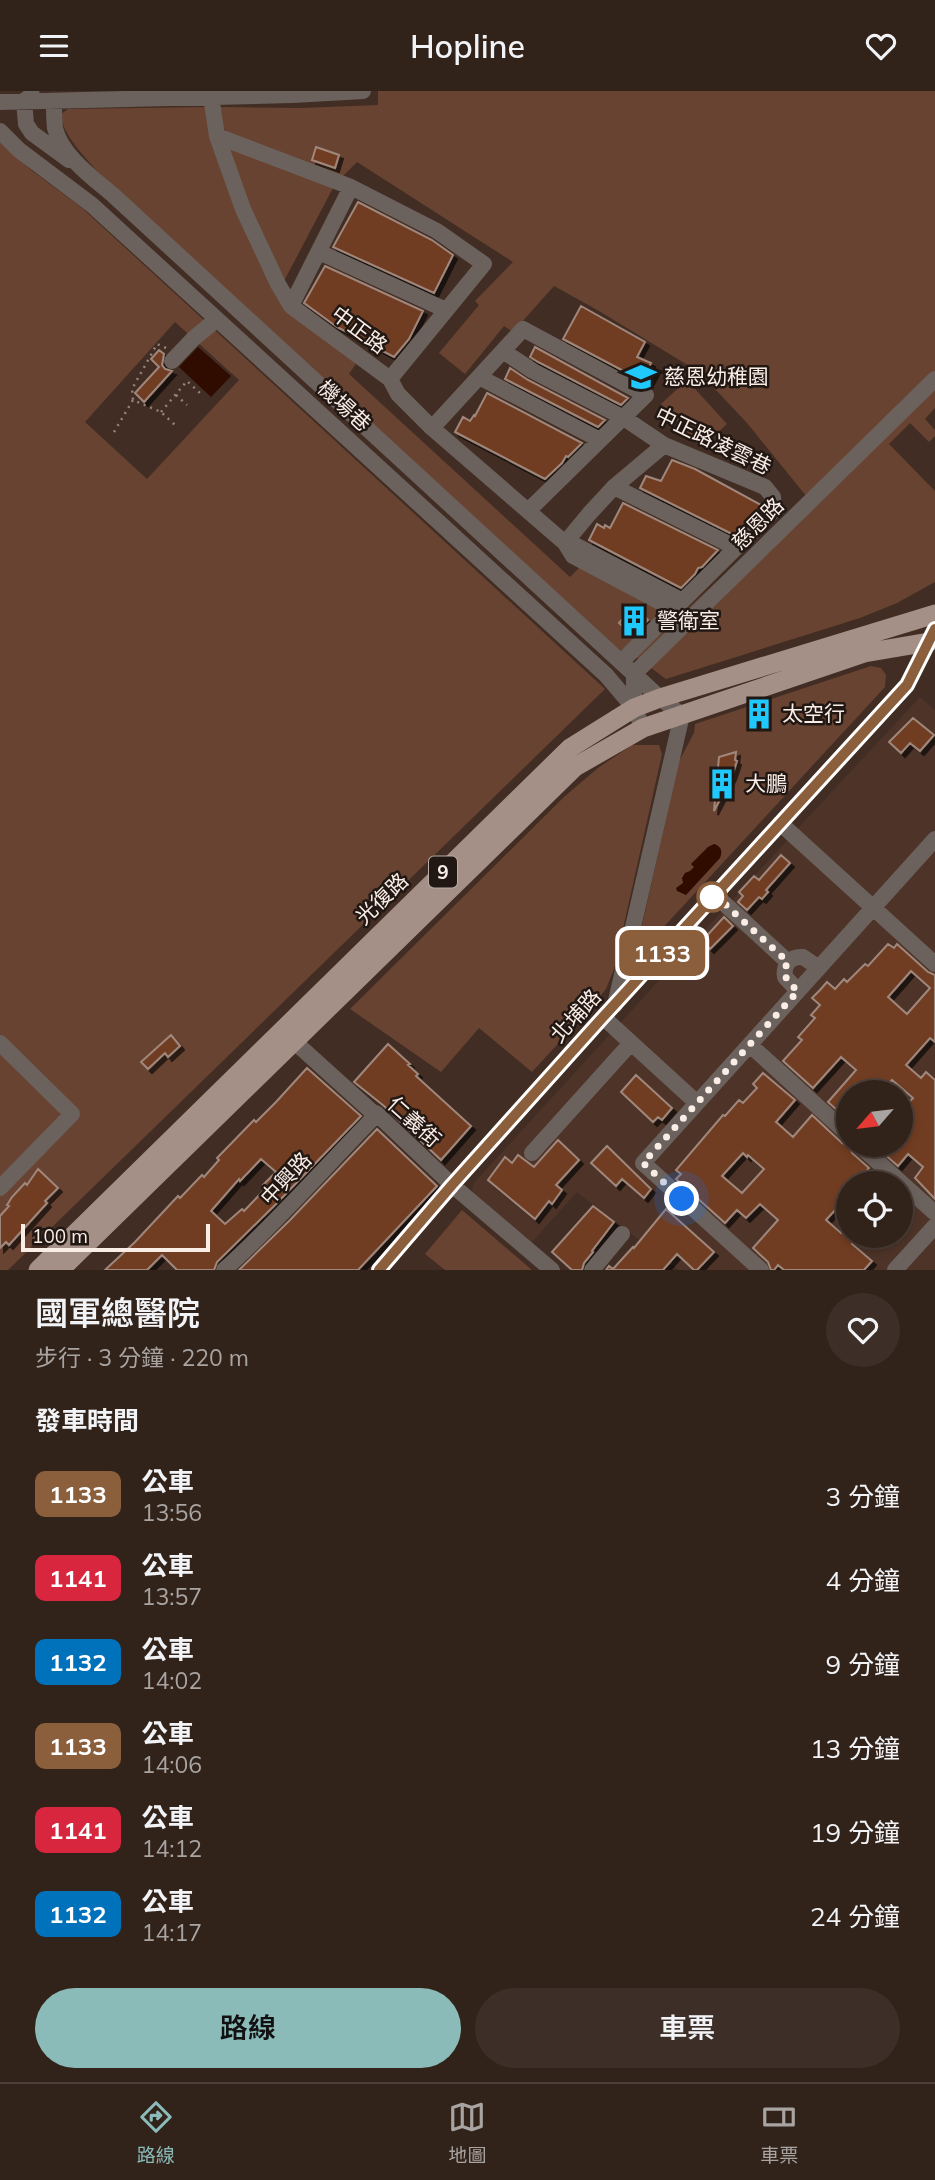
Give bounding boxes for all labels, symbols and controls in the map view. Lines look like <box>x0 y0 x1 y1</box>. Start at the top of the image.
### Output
text: Hopline <box>410 26 525 66</box>
icon: menu <box>35 27 73 65</box>
icon: heart <box>862 27 900 65</box>
street label: 中正路 <box>327 300 393 359</box>
school or university icon: 慈恩幼稚園 <box>624 360 658 394</box>
place label: 慈恩幼稚園 <box>664 363 769 389</box>
street label: 機場巷 <box>313 374 377 436</box>
street label: 中正路凌雲巷 <box>651 401 776 479</box>
street label: 慈恩路 <box>726 492 789 555</box>
building icon: 警衛室 <box>617 604 651 638</box>
place label: 警衛室 <box>657 607 720 633</box>
building icon: 太空行 <box>742 697 776 731</box>
place label: 太空行 <box>782 700 845 726</box>
building icon: 大鵬 <box>705 767 739 801</box>
place label: 大鵬 <box>745 770 787 796</box>
road number: 9 <box>429 857 457 887</box>
street label: 光復路 <box>350 867 413 930</box>
unlabelled marker <box>697 882 727 912</box>
line badge: 1133 <box>613 930 711 976</box>
text: 1133 <box>633 938 691 968</box>
street label: 北埔路 <box>545 983 606 1047</box>
north arrow <box>836 1080 914 1157</box>
map controls <box>836 1080 913 1248</box>
street label: 仁義街 <box>383 1091 447 1152</box>
street label: 中興路 <box>254 1146 316 1210</box>
button: locate <box>836 1171 913 1248</box>
your location <box>664 1181 699 1216</box>
scale bar <box>21 1221 210 1253</box>
text: 100 m <box>32 1224 88 1248</box>
text: 國軍總醫院 <box>35 1292 200 1333</box>
button: heart <box>826 1293 900 1367</box>
text: 步行 · 3 分鐘 · 220 m <box>35 1343 249 1372</box>
text: 發車時間 <box>35 1404 139 1437</box>
text: 公車 <box>142 1465 194 1498</box>
text: 1133 <box>49 1479 107 1509</box>
text: 3 分鐘 <box>826 1480 900 1513</box>
text: 13:56 <box>142 1498 202 1527</box>
text: 公車 <box>142 1549 194 1582</box>
text: 1141 <box>49 1563 107 1593</box>
text: 4 分鐘 <box>826 1564 900 1597</box>
text: 13:57 <box>142 1582 202 1611</box>
text: 公車 <box>142 1633 194 1666</box>
text: 1132 <box>49 1647 107 1677</box>
text: 9 分鐘 <box>826 1648 900 1681</box>
text: 14:02 <box>142 1666 202 1695</box>
text: 公車 <box>142 1717 194 1750</box>
text: 1133 <box>49 1731 107 1761</box>
text: 13 分鐘 <box>810 1732 900 1765</box>
text: 14:06 <box>142 1750 202 1779</box>
text: 公車 <box>142 1801 194 1834</box>
text: 1141 <box>49 1815 107 1845</box>
text: 19 分鐘 <box>810 1816 900 1849</box>
text: 14:12 <box>142 1834 202 1863</box>
text: 公車 <box>142 1885 194 1918</box>
text: 1132 <box>49 1899 107 1929</box>
text: 24 分鐘 <box>810 1900 900 1933</box>
text: 14:17 <box>142 1918 202 1947</box>
button: 路線 <box>35 1988 461 2068</box>
button: 車票 <box>475 1988 900 2068</box>
tab: 路線 <box>137 2098 175 2167</box>
tab: 地圖 <box>448 2098 486 2167</box>
tab: 車票 <box>760 2098 798 2167</box>

